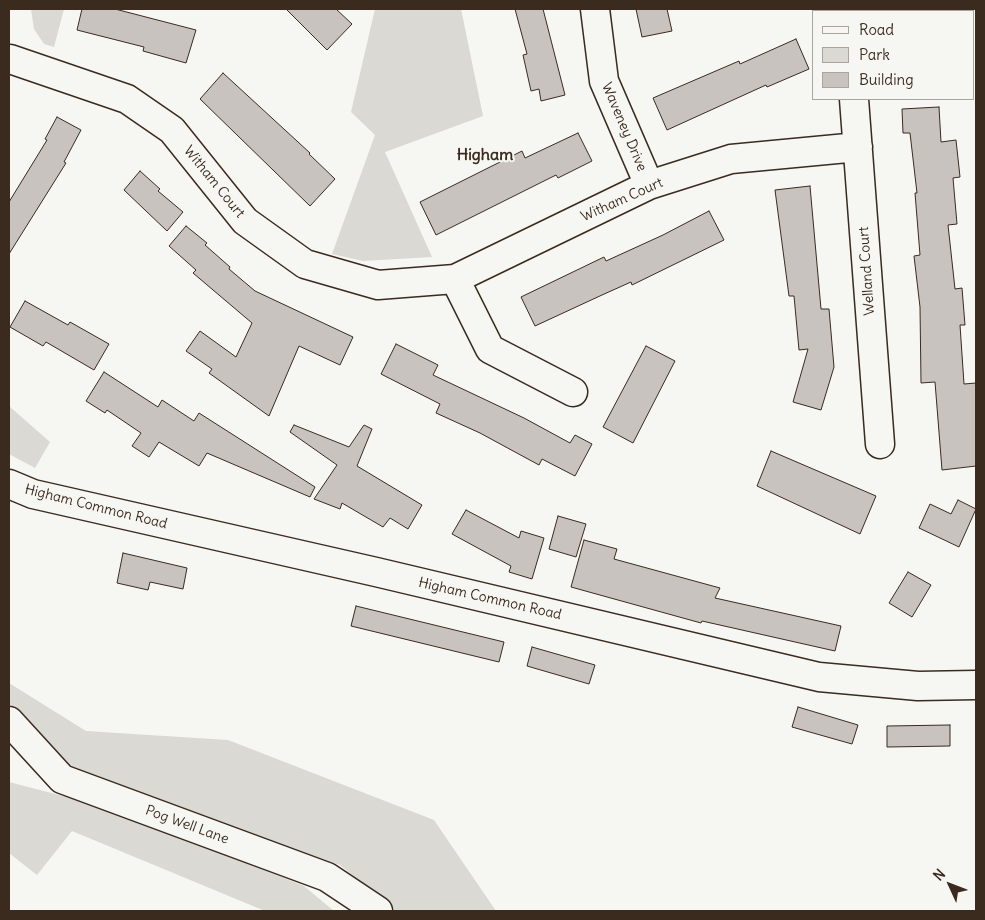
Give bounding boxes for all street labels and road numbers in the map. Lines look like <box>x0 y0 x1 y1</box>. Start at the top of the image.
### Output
street label: Waveney Drive <box>598 80 650 174</box>
street label: Witham Court <box>180 143 248 221</box>
street label: Witham Court <box>578 174 666 226</box>
street label: Welland Court <box>856 226 878 316</box>
street label: Higham Common Road <box>23 481 169 533</box>
street label: Higham Common Road <box>417 574 563 624</box>
street label: Pog Well Lane <box>143 802 231 848</box>

